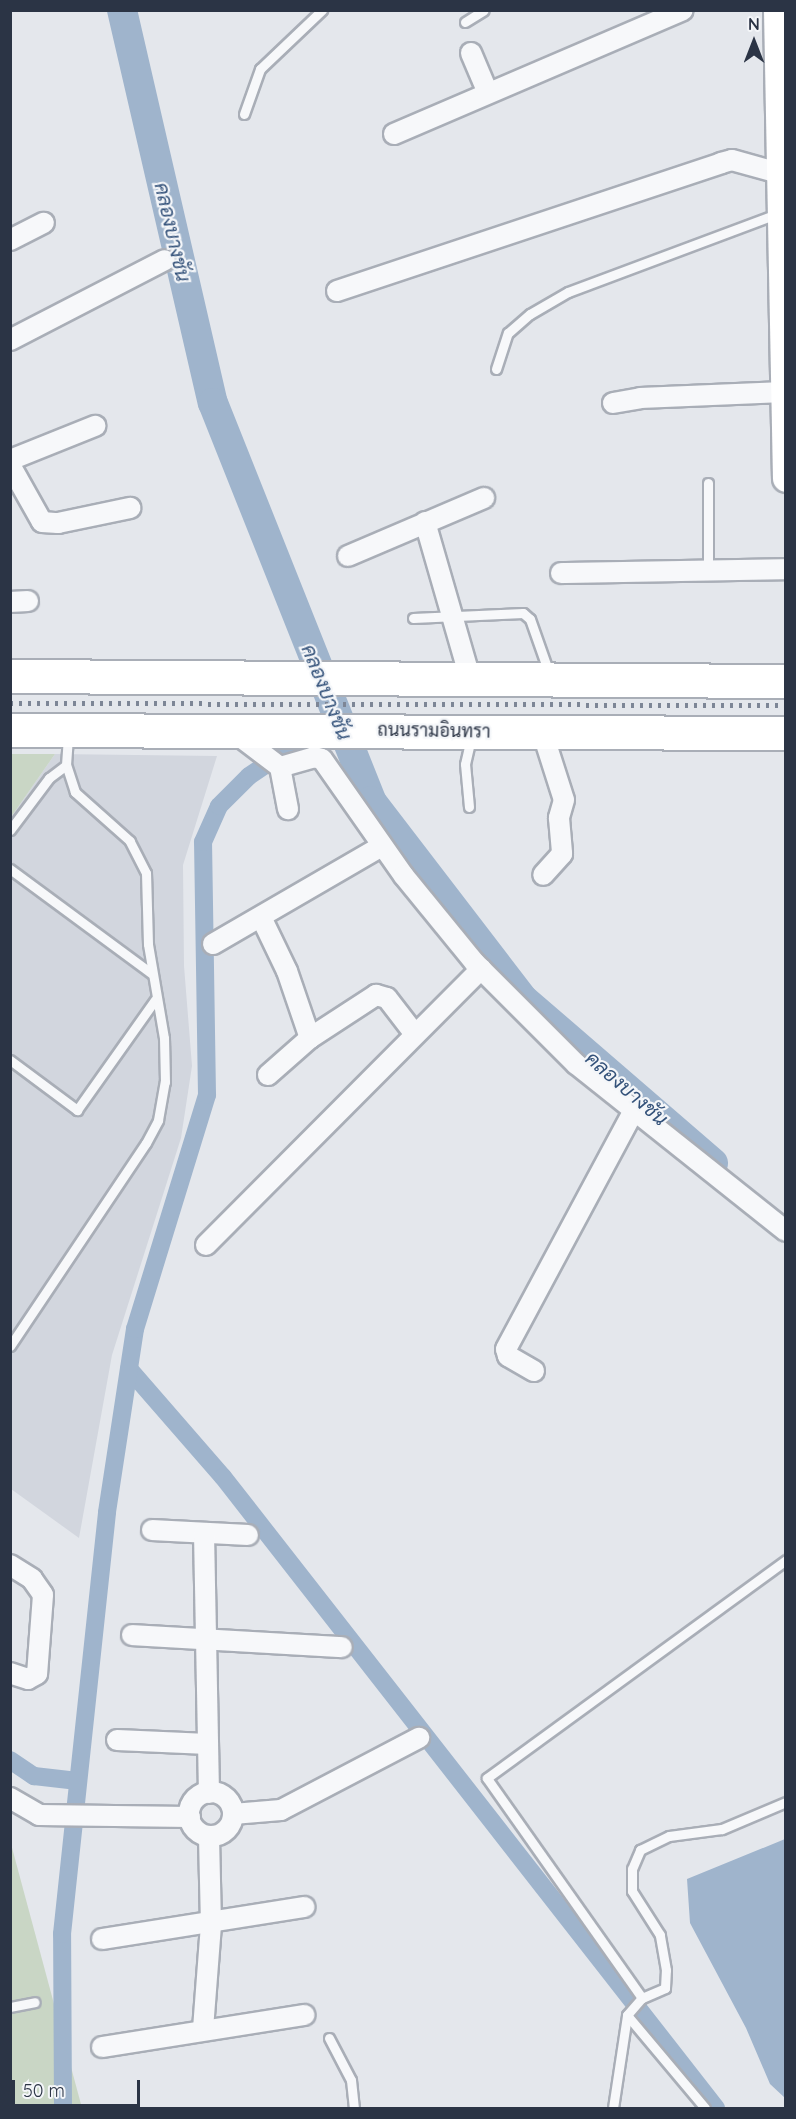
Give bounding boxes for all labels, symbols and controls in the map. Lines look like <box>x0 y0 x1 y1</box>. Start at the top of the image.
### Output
north arrow <box>724 12 784 72</box>
text: N <box>748 14 760 34</box>
water label: คลองบางชัน <box>150 180 196 284</box>
water label: คลองบางชัน <box>297 641 357 743</box>
street label: ถนนรามอินทรา <box>377 719 491 743</box>
water label: คลองบางชัน <box>581 1046 673 1130</box>
scale bar <box>15 2068 142 2106</box>
text: 50 m <box>23 2079 65 2102</box>

